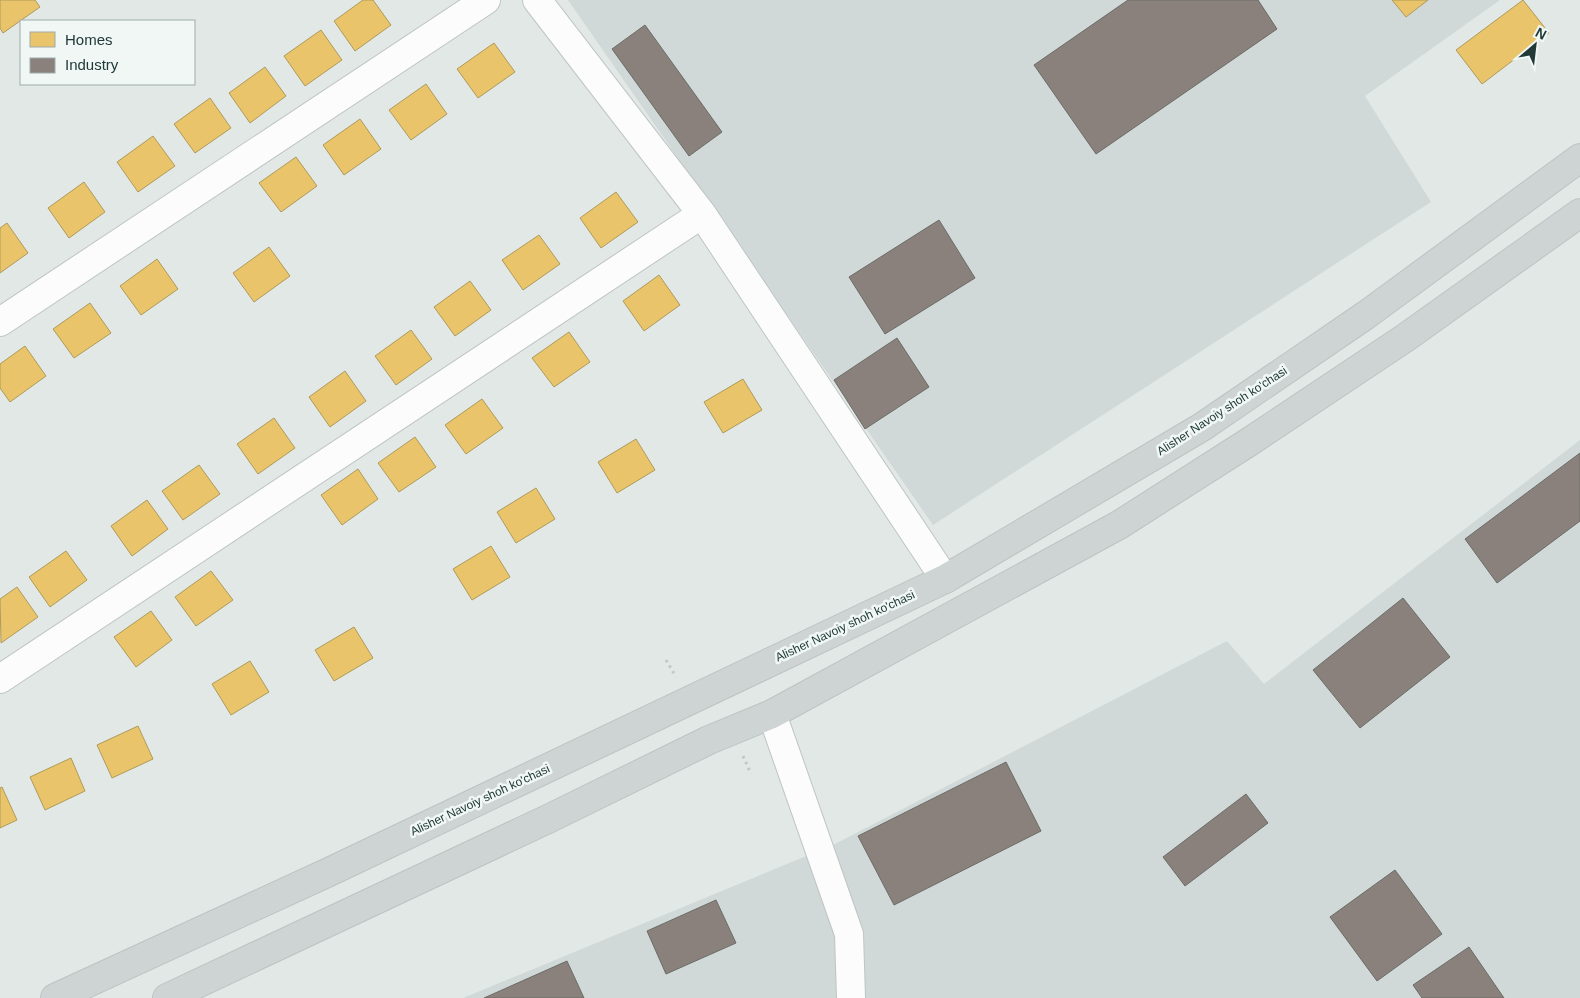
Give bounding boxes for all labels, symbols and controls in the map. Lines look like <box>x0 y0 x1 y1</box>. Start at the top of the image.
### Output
legend <box>20 20 195 85</box>
north arrow <box>1510 20 1560 70</box>
text: N <box>1533 24 1549 43</box>
text: Homes <box>65 31 113 48</box>
text: Industry <box>65 56 119 73</box>
street label: Alisher Navoiy shoh ko'chasi <box>1154 364 1290 458</box>
street label: Alisher Navoiy shoh ko'chasi <box>773 587 917 665</box>
street label: Alisher Navoiy shoh ko'chasi <box>408 761 552 839</box>

